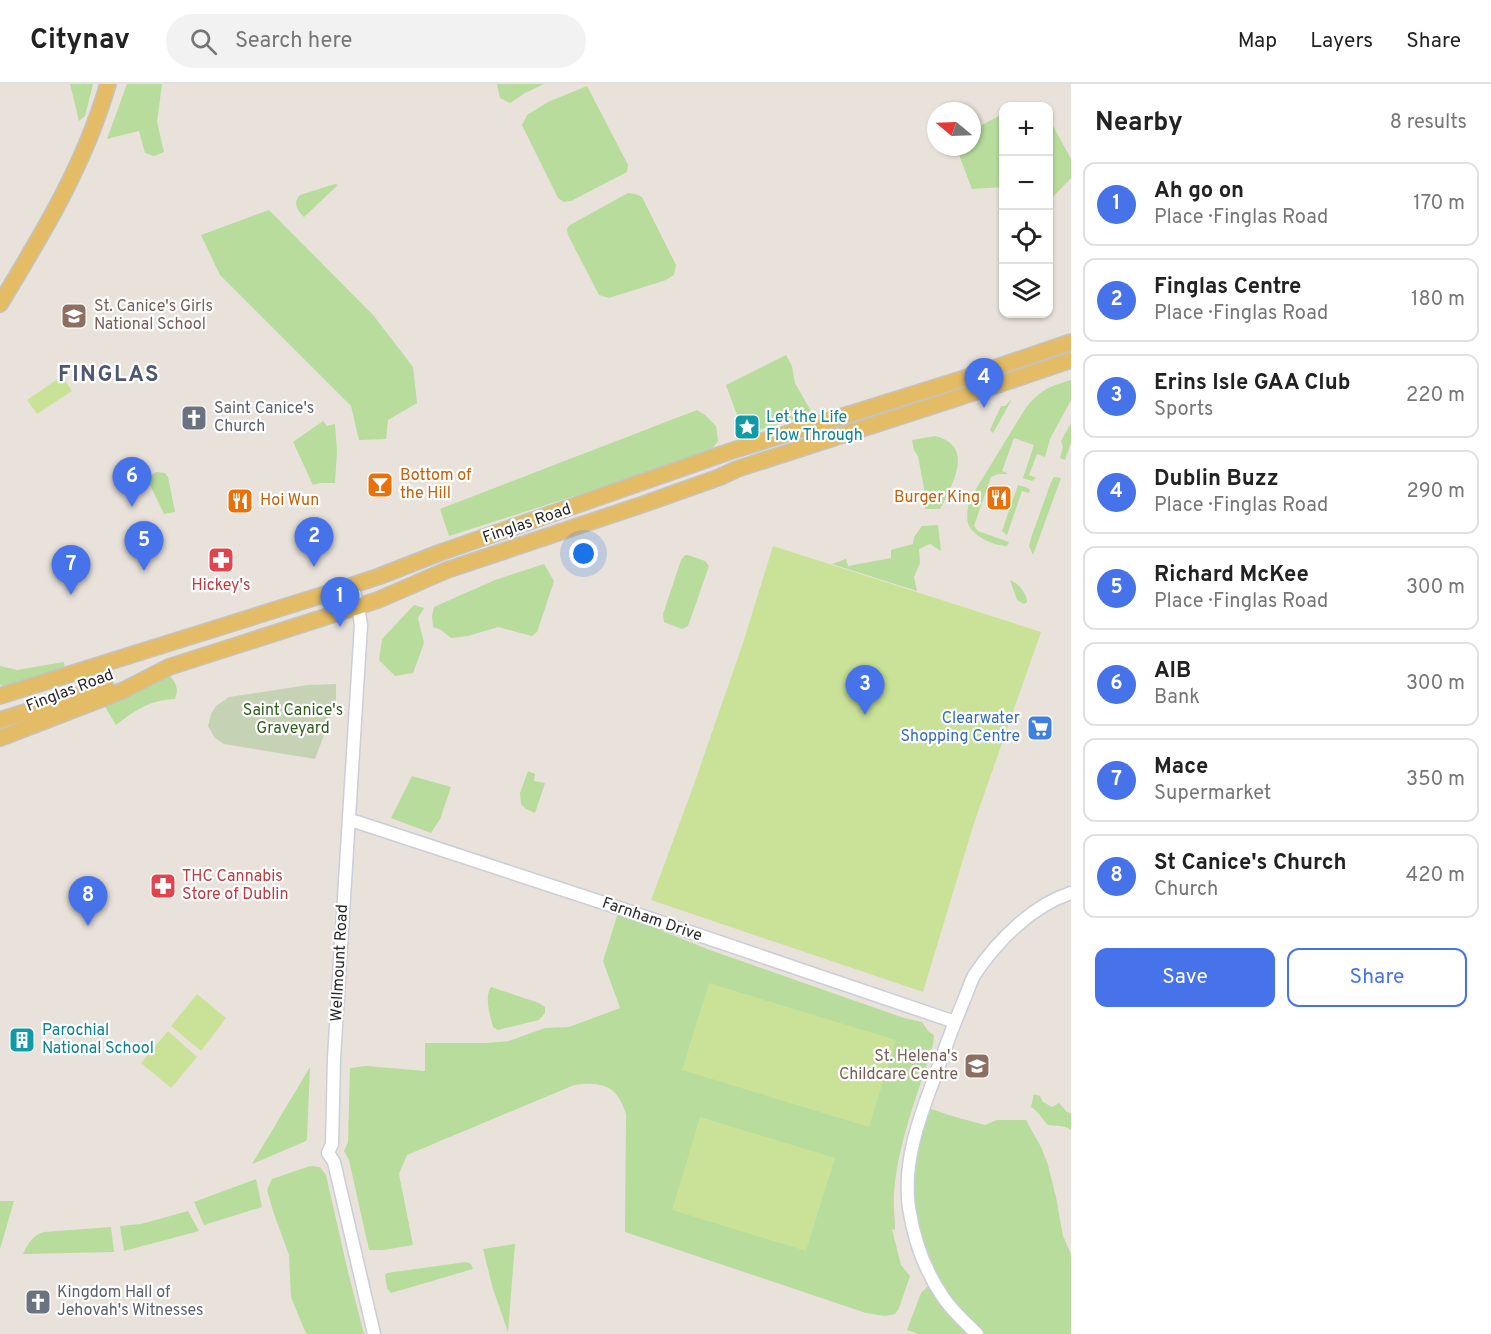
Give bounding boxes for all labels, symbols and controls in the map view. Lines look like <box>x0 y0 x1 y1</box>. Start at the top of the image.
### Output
search box <box>166 14 586 68</box>
text: Citynav <box>30 23 130 59</box>
icon: search <box>187 25 220 58</box>
text: Search here <box>235 28 352 55</box>
text: Map <box>1238 28 1277 55</box>
text: Layers <box>1310 28 1373 55</box>
text: Share <box>1406 28 1461 55</box>
north arrow <box>927 102 981 156</box>
map controls <box>999 102 1053 318</box>
button: + <box>999 102 1053 156</box>
text: Nearby <box>1095 107 1183 140</box>
text: 8 results <box>1390 110 1467 136</box>
button: − <box>999 156 1053 210</box>
text: Ah go on <box>1154 178 1244 205</box>
text: 1 <box>1113 191 1121 217</box>
text: 170 m <box>1413 191 1465 217</box>
text: Place · Finglas Road <box>1154 205 1328 231</box>
button: locate <box>999 210 1053 264</box>
button: layers <box>999 264 1053 318</box>
text: Finglas Centre <box>1154 274 1301 301</box>
text: 2 <box>1110 287 1123 313</box>
text: 180 m <box>1411 287 1465 313</box>
place label: St. Canice's Girls National School <box>94 297 213 335</box>
school or university icon: St. Canice's Girls National School <box>59 301 89 331</box>
text: Place · Finglas Road <box>1154 301 1328 327</box>
pin: 4 <box>964 358 1004 408</box>
district label: FINGLAS <box>58 362 160 389</box>
text: Erins Isle GAA Club <box>1154 370 1351 397</box>
text: 3 <box>1111 383 1123 409</box>
text: 220 m <box>1406 383 1465 409</box>
text: Sports <box>1154 397 1214 423</box>
place label: Saint Canice's Church <box>214 399 314 437</box>
church icon: Saint Canice's Church <box>179 403 209 433</box>
place label: Let the Life Flow Through <box>766 408 863 446</box>
place icon: Let the Life Flow Through <box>732 412 762 442</box>
pin: 6 <box>112 458 152 507</box>
place label: Bottom of the Hill <box>400 466 472 504</box>
text: Dublin Buzz <box>1154 466 1279 493</box>
bar icon: Bottom of the Hill <box>365 470 395 500</box>
text: 4 <box>1110 479 1123 505</box>
text: 290 m <box>1407 479 1465 505</box>
restaurant icon: Burger King <box>984 483 1014 513</box>
restaurant icon: Hoi Wun <box>225 486 255 516</box>
place label: Burger King <box>894 488 980 508</box>
place label: Hoi Wun <box>260 491 319 511</box>
text: Place · Finglas Road <box>1154 493 1328 519</box>
street label: Finglas Road <box>480 500 574 548</box>
pin: 2 <box>294 518 334 567</box>
pin: 5 <box>124 522 164 571</box>
your location <box>569 539 598 568</box>
pharmacy icon: Hickey's <box>206 545 236 575</box>
pin: 7 <box>52 546 90 595</box>
text: Richard McKee <box>1154 562 1309 589</box>
text: 5 <box>1110 575 1123 601</box>
text: 300 m <box>1406 575 1465 601</box>
place label: Hickey's <box>192 576 250 596</box>
pin: 1 <box>320 578 360 627</box>
text: Place · Finglas Road <box>1154 589 1328 615</box>
text: AIB <box>1154 658 1191 685</box>
street label: Finglas Road <box>23 665 117 717</box>
pin: 3 <box>846 666 884 715</box>
text: 6 <box>1110 671 1123 697</box>
text: 300 m <box>1406 671 1465 697</box>
text: Bank <box>1154 685 1200 711</box>
park label: Saint Canice's Graveyard <box>243 701 343 739</box>
place label: Clearwater Shopping Centre <box>900 709 1020 747</box>
supermarket icon: Clearwater Shopping Centre <box>1025 713 1055 743</box>
text: Mace <box>1154 754 1208 781</box>
text: 7 <box>1111 767 1122 793</box>
text: 350 m <box>1406 767 1465 793</box>
text: Supermarket <box>1154 781 1271 807</box>
text: St Canice's Church <box>1154 850 1347 877</box>
text: 8 <box>1110 863 1123 889</box>
text: 420 m <box>1406 863 1465 889</box>
place label: THC Cannabis Store of Dublin <box>182 867 288 905</box>
pharmacy icon: THC Cannabis Store of Dublin <box>148 871 178 901</box>
pin: 8 <box>68 876 107 926</box>
text: Church <box>1154 877 1218 903</box>
street label: Farnham Drive <box>599 894 705 946</box>
street label: Wellmount Road <box>327 904 353 1022</box>
button: Save <box>1095 948 1275 1007</box>
button: Share <box>1287 948 1467 1007</box>
place label: Parochial National School <box>42 1021 154 1059</box>
building icon: Parochial National School <box>7 1025 37 1055</box>
place label: St. Helena's Childcare Centre <box>839 1047 958 1085</box>
school or university icon: St. Helena's Childcare Centre <box>962 1051 992 1081</box>
place label: Kingdom Hall of Jehovah's Witnesses <box>57 1283 204 1321</box>
church icon: Kingdom Hall of Jehovah's Witnesses <box>23 1287 53 1317</box>

